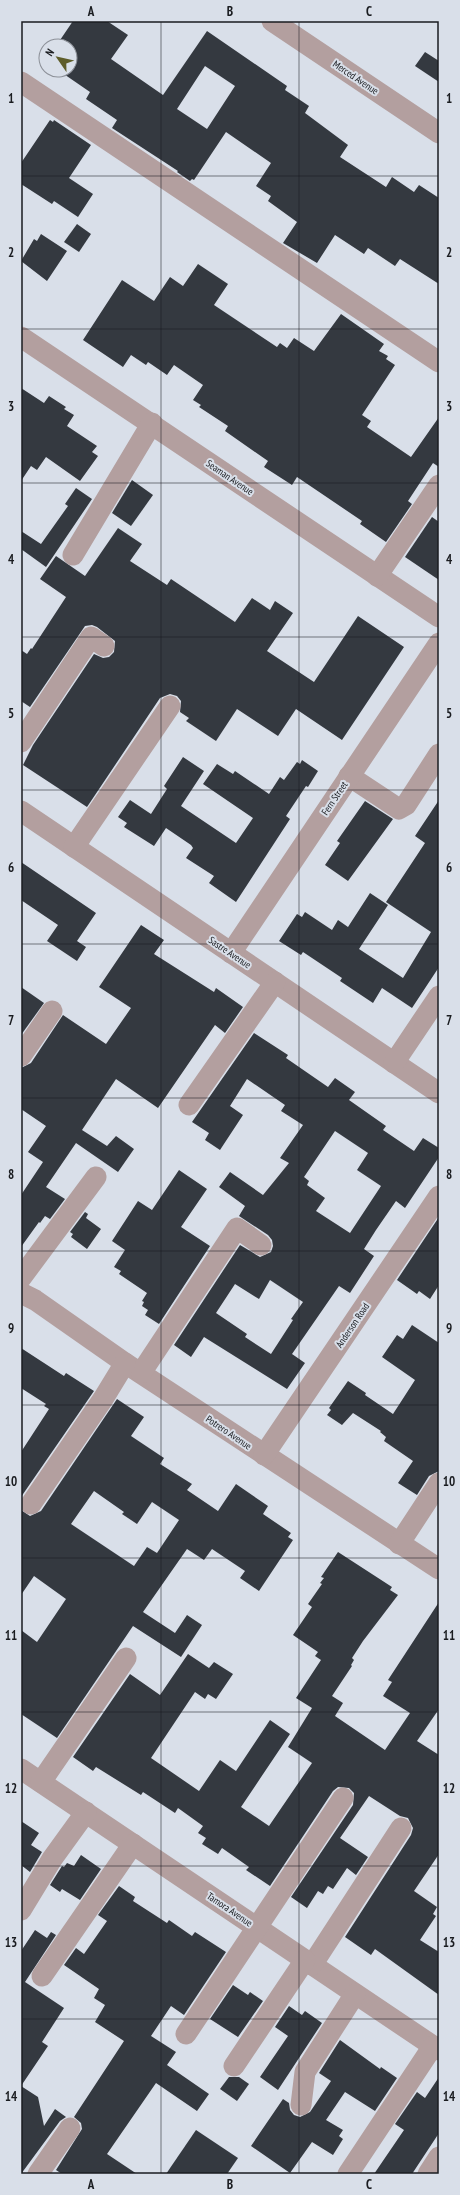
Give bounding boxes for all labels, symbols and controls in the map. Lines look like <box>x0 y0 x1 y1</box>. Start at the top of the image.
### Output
text: A <box>87 3 95 20</box>
text: B <box>227 3 233 20</box>
text: C <box>366 3 372 20</box>
north arrow <box>38 38 78 78</box>
text: N <box>42 46 57 59</box>
street label: Merced Avenue <box>330 57 381 97</box>
text: 1 <box>8 90 14 107</box>
text: 1 <box>446 90 452 107</box>
text: 2 <box>8 244 14 261</box>
text: 2 <box>446 244 452 261</box>
text: 3 <box>8 398 14 415</box>
text: 3 <box>446 398 452 415</box>
street label: Seaman Avenue <box>204 457 256 498</box>
text: 4 <box>8 551 15 568</box>
text: 4 <box>446 551 453 568</box>
text: 5 <box>8 705 14 722</box>
text: 5 <box>446 705 452 722</box>
street label: Fern Street <box>318 779 351 818</box>
text: 6 <box>8 859 14 876</box>
text: 6 <box>446 859 452 876</box>
street label: Sastre Avenue <box>206 933 253 971</box>
text: 7 <box>8 1012 14 1029</box>
text: 7 <box>446 1012 452 1029</box>
text: 8 <box>8 1166 14 1183</box>
text: 8 <box>446 1166 452 1183</box>
street label: Anderson Road <box>333 1300 372 1350</box>
text: 9 <box>8 1320 14 1337</box>
text: 9 <box>446 1320 452 1337</box>
street label: Potrero Avenue <box>203 1412 254 1452</box>
text: 10 <box>5 1473 17 1490</box>
text: 10 <box>443 1473 455 1490</box>
text: 11 <box>5 1627 17 1644</box>
text: 11 <box>443 1627 455 1644</box>
text: 12 <box>5 1780 17 1797</box>
text: 12 <box>443 1780 455 1797</box>
street label: Tamora Avenue <box>204 1889 255 1929</box>
text: 13 <box>5 1934 17 1951</box>
text: 13 <box>443 1934 455 1951</box>
text: 14 <box>5 2088 18 2105</box>
text: 14 <box>443 2088 456 2105</box>
text: A <box>87 2176 95 2193</box>
text: B <box>227 2176 233 2193</box>
text: C <box>366 2176 372 2193</box>

